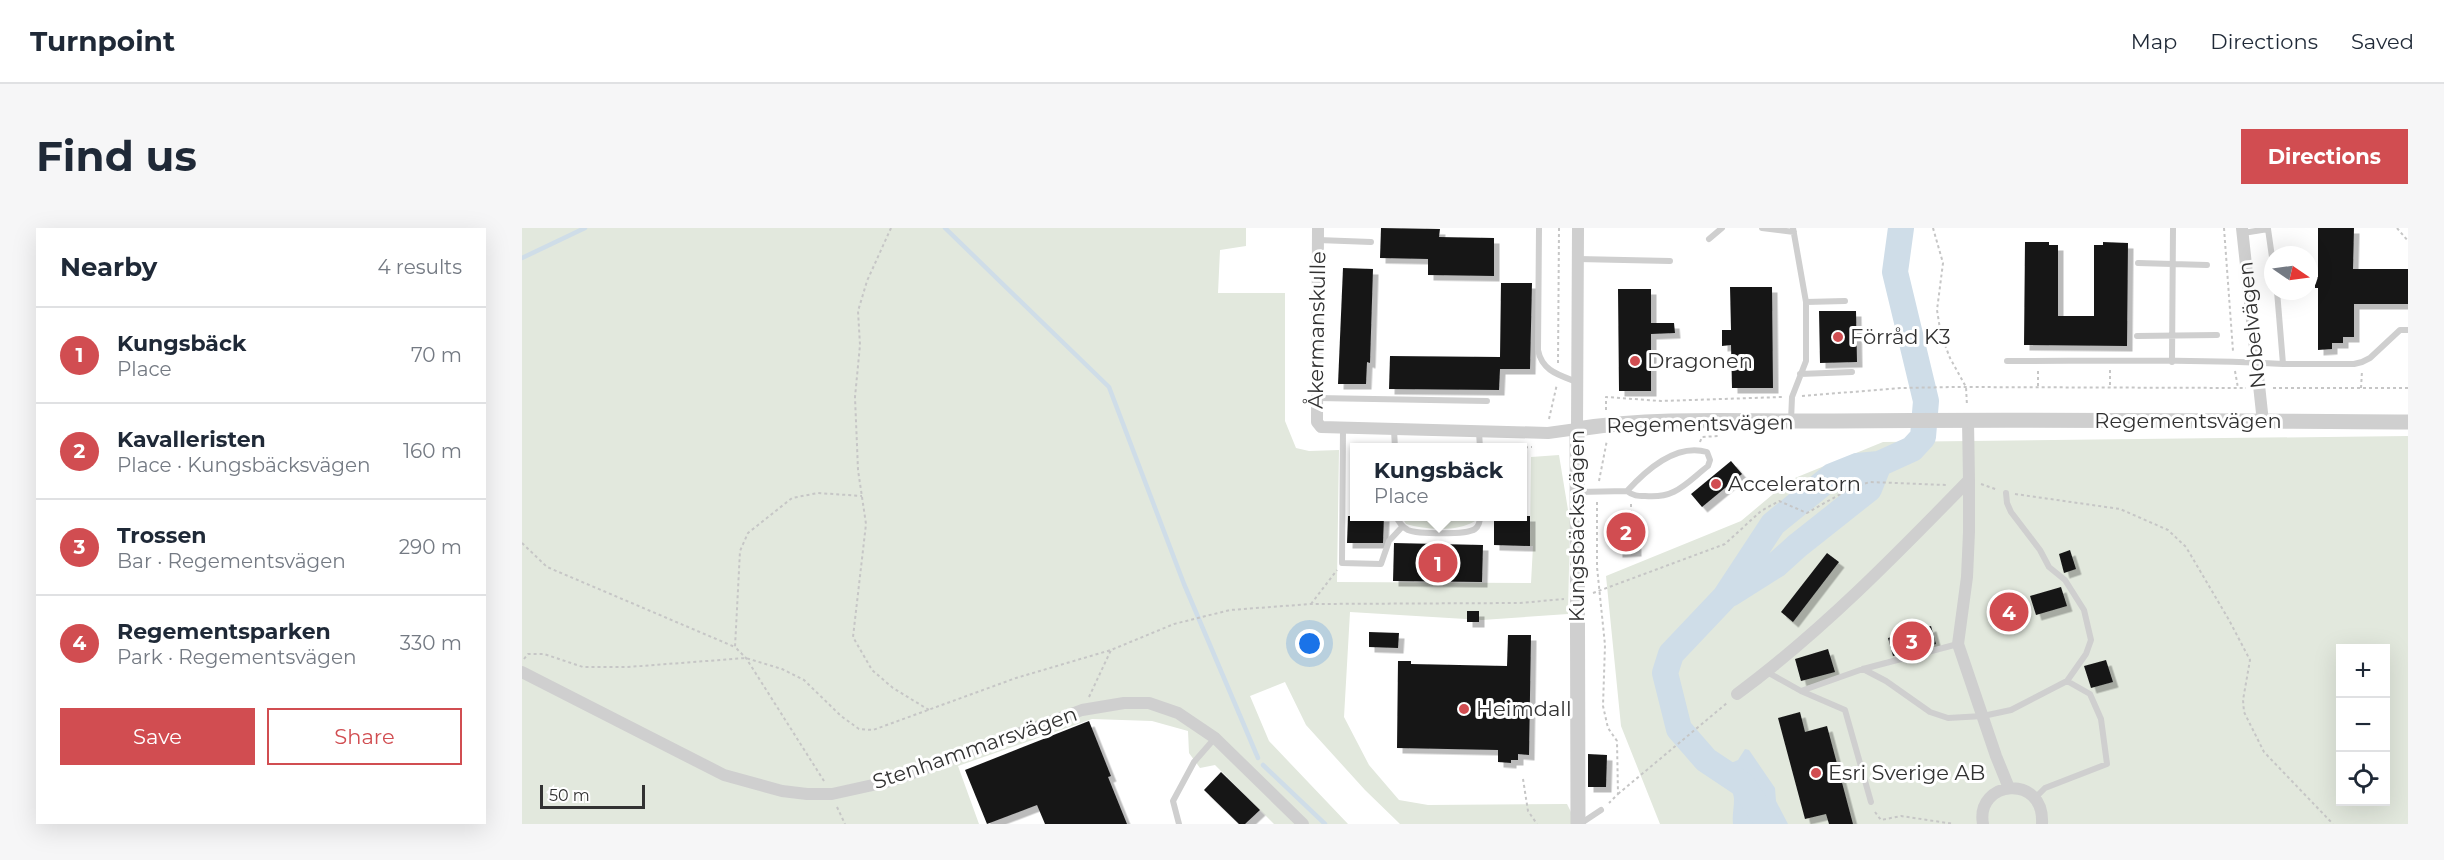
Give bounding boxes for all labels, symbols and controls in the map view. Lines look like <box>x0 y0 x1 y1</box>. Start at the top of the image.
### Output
text: Turnpoint <box>30 24 175 58</box>
text: Map <box>2131 29 2177 54</box>
text: Directions <box>2210 29 2318 54</box>
text: Saved <box>2351 29 2414 54</box>
button: Directions <box>2241 129 2408 184</box>
text: Find us <box>36 130 197 182</box>
north arrow <box>2264 246 2318 300</box>
text: Nearby <box>60 251 157 283</box>
street label: Åkermanskulle <box>1303 251 1330 409</box>
text: 4 results <box>377 255 462 279</box>
street label: Nobelvägen <box>2232 260 2271 390</box>
place label: Förråd K3 <box>1850 324 1951 349</box>
text: Kungsbäck <box>117 330 246 357</box>
marker: Förråd K3 <box>1831 330 1845 344</box>
text: 1 <box>76 343 83 367</box>
text: 70 m <box>411 343 462 367</box>
place label: Dragonen <box>1647 348 1753 373</box>
marker: Dragonen <box>1628 354 1642 368</box>
text: Place <box>117 357 172 381</box>
street label: Regementsvägen <box>2094 408 2282 433</box>
street label: Regementsvägen <box>1606 409 1794 438</box>
text: Kavalleristen <box>117 426 266 453</box>
street label: Kungsbäcksvägen <box>1564 430 1589 622</box>
text: 2 <box>74 439 85 463</box>
text: 160 m <box>403 439 462 463</box>
popup <box>1350 443 1527 521</box>
text: Place · Kungsbäcksvägen <box>117 453 371 477</box>
text: Kungsbäck <box>1374 457 1503 484</box>
place label: Acceleratorn <box>1728 471 1861 496</box>
marker: Acceleratorn <box>1709 477 1723 491</box>
text: Place <box>1374 484 1429 508</box>
pin: 2 <box>1606 510 1646 554</box>
text: Trossen <box>117 522 207 549</box>
text: 3 <box>74 535 85 559</box>
text: 290 m <box>399 535 462 559</box>
pin: 1 <box>1418 540 1458 586</box>
text: Bar · Regementsvägen <box>117 549 346 573</box>
pin: 4 <box>1990 590 2028 634</box>
text: Regementsparken <box>117 618 331 645</box>
pin: 3 <box>1892 618 1932 664</box>
your location <box>1295 629 1324 658</box>
text: 4 <box>73 631 86 655</box>
text: 330 m <box>400 631 462 655</box>
map controls <box>2336 644 2390 806</box>
button: + <box>2336 644 2390 698</box>
text: Park · Regementsvägen <box>117 645 357 669</box>
place label: Heimdall <box>1476 696 1572 721</box>
button: − <box>2336 698 2390 752</box>
street label: Stenhammarsvägen <box>869 701 1080 794</box>
marker: Heimdall <box>1457 702 1471 716</box>
button: Save <box>60 708 255 765</box>
button: Share <box>267 708 462 765</box>
button: locate <box>2336 752 2390 806</box>
place label: Esri Sverige AB <box>1828 760 1985 785</box>
marker: Esri Sverige AB <box>1809 766 1823 780</box>
scale bar <box>540 782 645 810</box>
text: 50 m <box>549 786 590 805</box>

